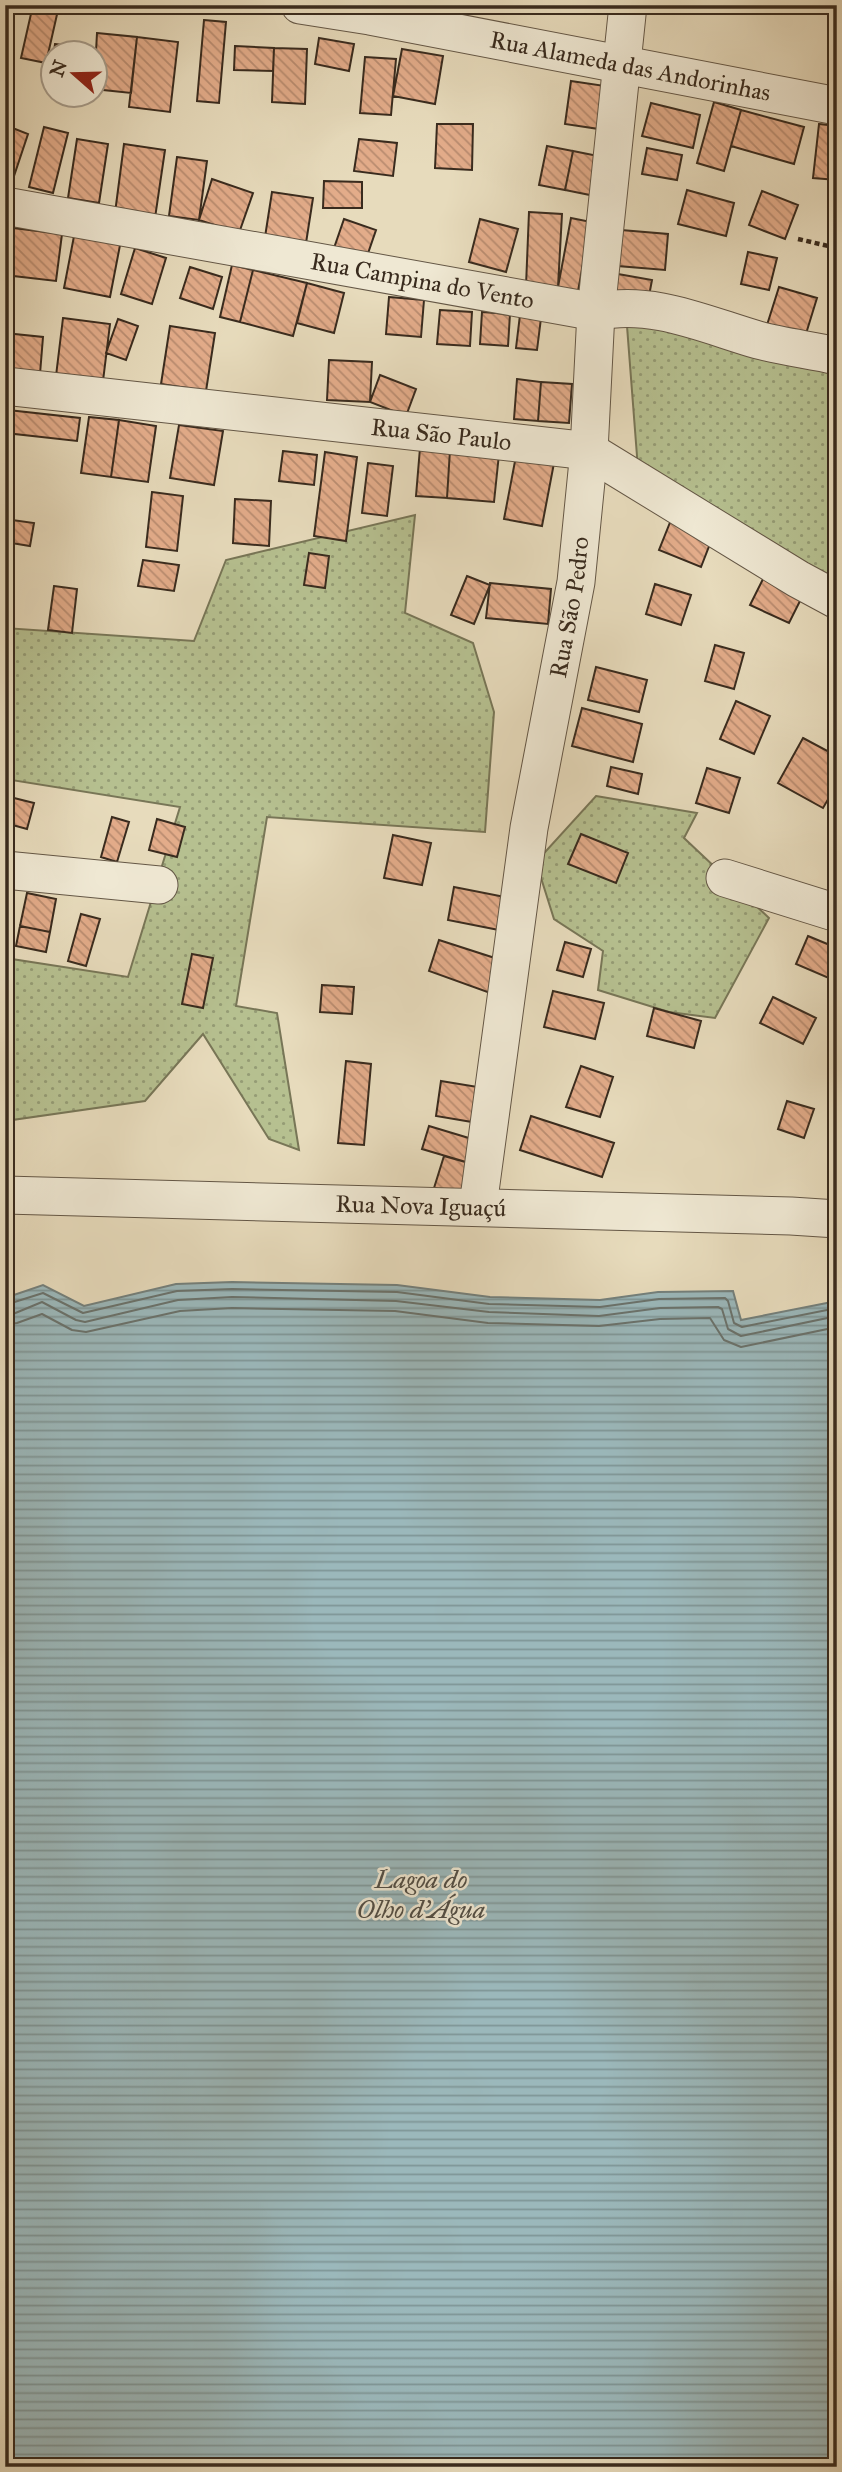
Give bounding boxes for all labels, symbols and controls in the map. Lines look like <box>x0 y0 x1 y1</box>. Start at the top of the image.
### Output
street label: Rua Alameda das Andorinhas <box>487 24 773 108</box>
north arrow <box>38 38 108 108</box>
text: N <box>45 57 72 80</box>
street label: Rua Campina do Vento <box>308 246 536 316</box>
street label: Rua São Paulo <box>370 412 513 457</box>
street label: Rua São Pedro <box>543 535 595 680</box>
street label: Rua Nova Iguaçú <box>335 1189 507 1223</box>
water label: Lagoa do Olho d'Água <box>357 1863 485 1925</box>

